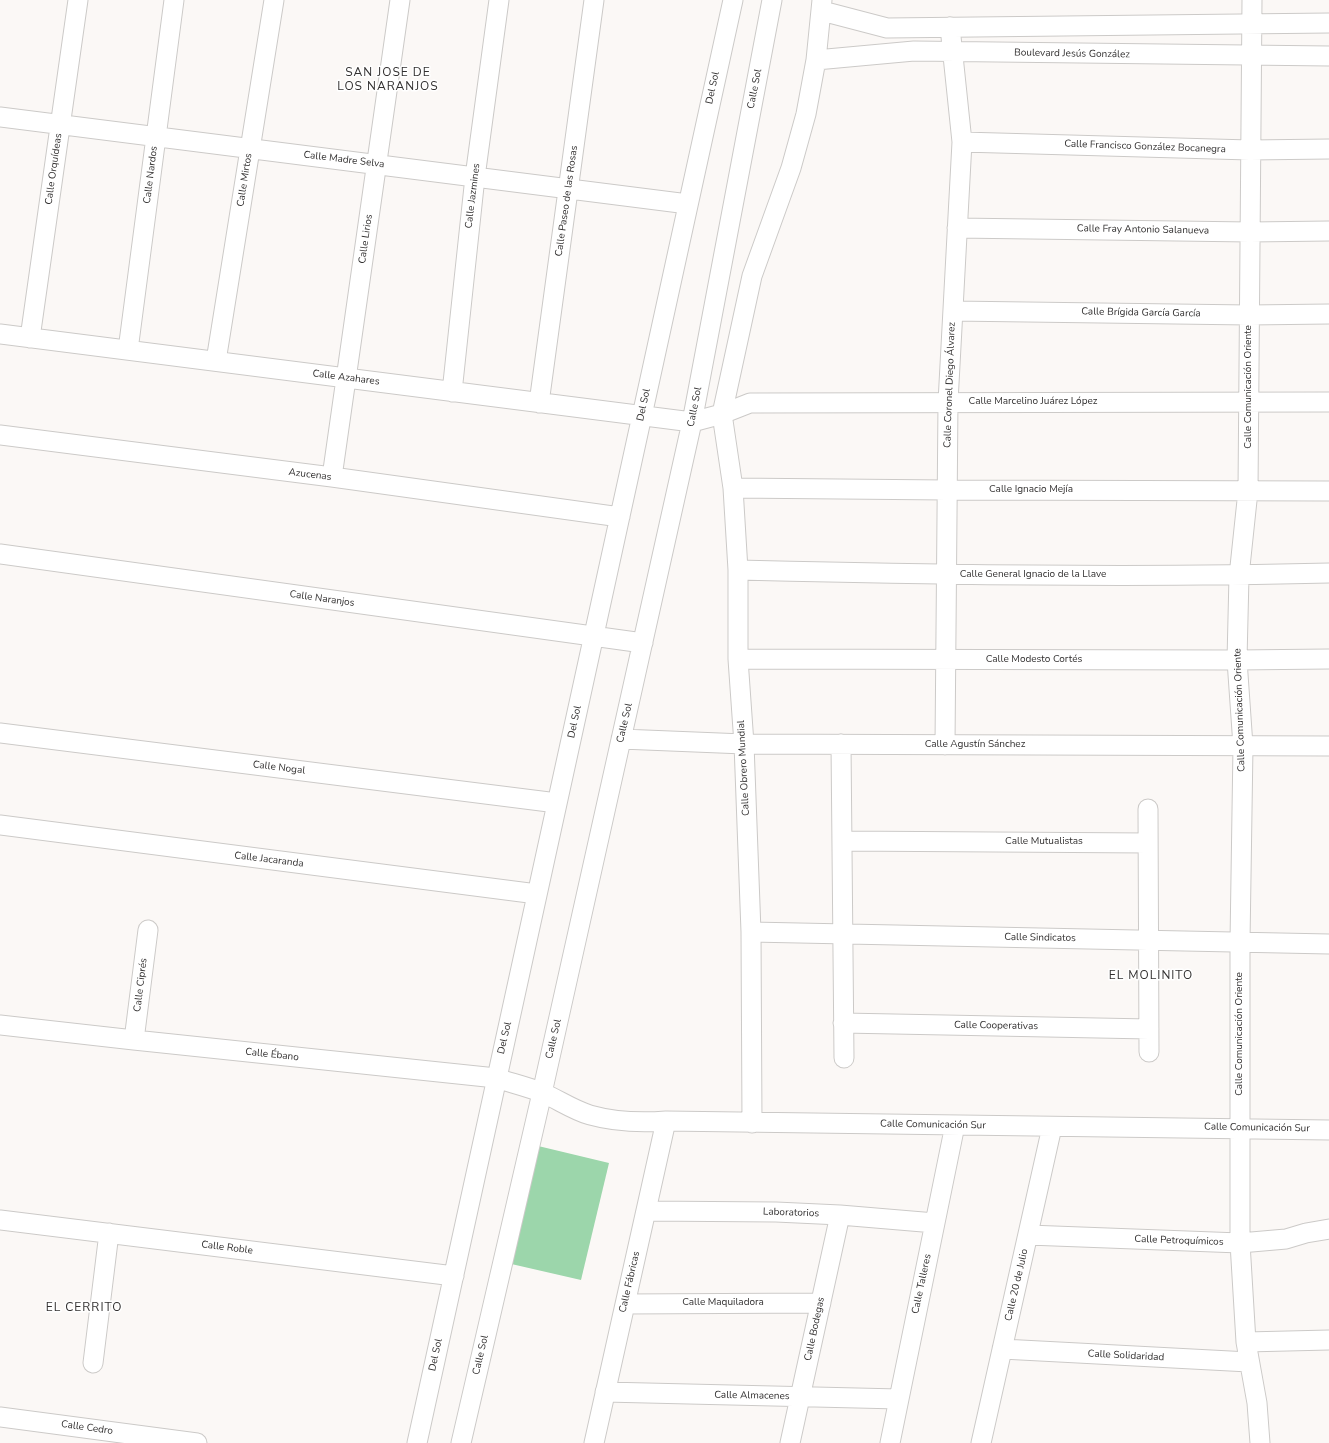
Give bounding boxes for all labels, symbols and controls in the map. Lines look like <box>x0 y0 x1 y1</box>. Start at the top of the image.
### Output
street label: Boulevard Jesús González <box>1014 47 1130 61</box>
district label: SAN JOSE DE LOS NARANJOS <box>337 66 439 94</box>
street label: Calle Sol <box>745 68 765 110</box>
street label: Del Sol <box>704 71 722 105</box>
street label: Calle Orquídeas <box>43 133 65 205</box>
street label: Calle Francisco González Bocanegra <box>1064 138 1226 156</box>
street label: Calle Nardos <box>142 145 160 205</box>
street label: Calle Paseo de las Rosas <box>553 145 581 257</box>
street label: Calle Madre Selva <box>303 149 385 171</box>
street label: Calle Mirtos <box>235 152 255 208</box>
street label: Calle Jazmines <box>463 163 483 229</box>
street label: Calle Lirios <box>357 214 375 264</box>
street label: Calle Fray Antonio Salanueva <box>1077 223 1209 237</box>
street label: Calle Brígida García García <box>1081 306 1201 320</box>
street label: Calle Coronel Diego Álvarez <box>942 322 958 448</box>
street label: Calle Comunicación Oriente <box>1243 325 1255 449</box>
street label: Calle Azahares <box>312 368 380 388</box>
street label: Calle Sol <box>685 386 705 428</box>
street label: Del Sol <box>635 388 653 422</box>
street label: Calle Marcelino Juárez López <box>969 396 1097 408</box>
street label: Azucenas <box>288 466 332 484</box>
street label: Calle Ignacio Mejía <box>989 484 1073 496</box>
street label: Calle General Ignacio de la Llave <box>960 569 1106 581</box>
street label: Calle Naranjos <box>289 588 355 610</box>
street label: Calle Comunicación Oriente <box>1232 648 1248 772</box>
street label: Calle Modesto Cortés <box>986 654 1082 666</box>
street label: Calle Sol <box>615 702 635 744</box>
street label: Del Sol <box>566 705 584 739</box>
street label: Calle Obrero Mundial <box>735 720 753 816</box>
street label: Calle Agustín Sánchez <box>925 739 1025 751</box>
street label: Calle Nogal <box>252 759 306 777</box>
street label: Calle Mutualistas <box>1005 836 1083 848</box>
street label: Calle Jacaranda <box>234 850 304 870</box>
street label: Calle Sindicatos <box>1004 931 1076 945</box>
street label: Calle Ciprés <box>132 957 150 1013</box>
district label: EL MOLINITO <box>1109 969 1193 983</box>
street label: Calle Comunicación Oriente <box>1234 972 1246 1096</box>
street label: Calle Sol <box>544 1018 564 1060</box>
street label: Calle Cooperativas <box>954 1019 1038 1033</box>
street label: Del Sol <box>495 1021 515 1055</box>
street label: Calle Ébano <box>245 1046 299 1064</box>
street label: Calle Comunicación Sur <box>880 1118 986 1132</box>
street label: Calle Comunicación Sur <box>1204 1121 1310 1135</box>
street label: Laboratorios <box>763 1206 819 1220</box>
street label: Calle Petroquímicos <box>1134 1233 1224 1249</box>
street label: Calle Roble <box>201 1239 253 1257</box>
street label: Calle 20 de Julio <box>1003 1248 1031 1322</box>
street label: Calle Fábricas <box>617 1250 643 1314</box>
street label: Calle Talleres <box>910 1253 934 1315</box>
street label: Calle Bodegas <box>802 1296 828 1362</box>
street label: Calle Maquiladora <box>682 1297 764 1309</box>
district label: EL CERRITO <box>46 1301 122 1315</box>
street label: Calle Sol <box>471 1334 491 1376</box>
street label: Del Sol <box>427 1338 445 1372</box>
street label: Calle Solidaridad <box>1087 1348 1165 1364</box>
street label: Calle Almacenes <box>714 1389 790 1403</box>
street label: Calle Cedro <box>60 1418 114 1438</box>

